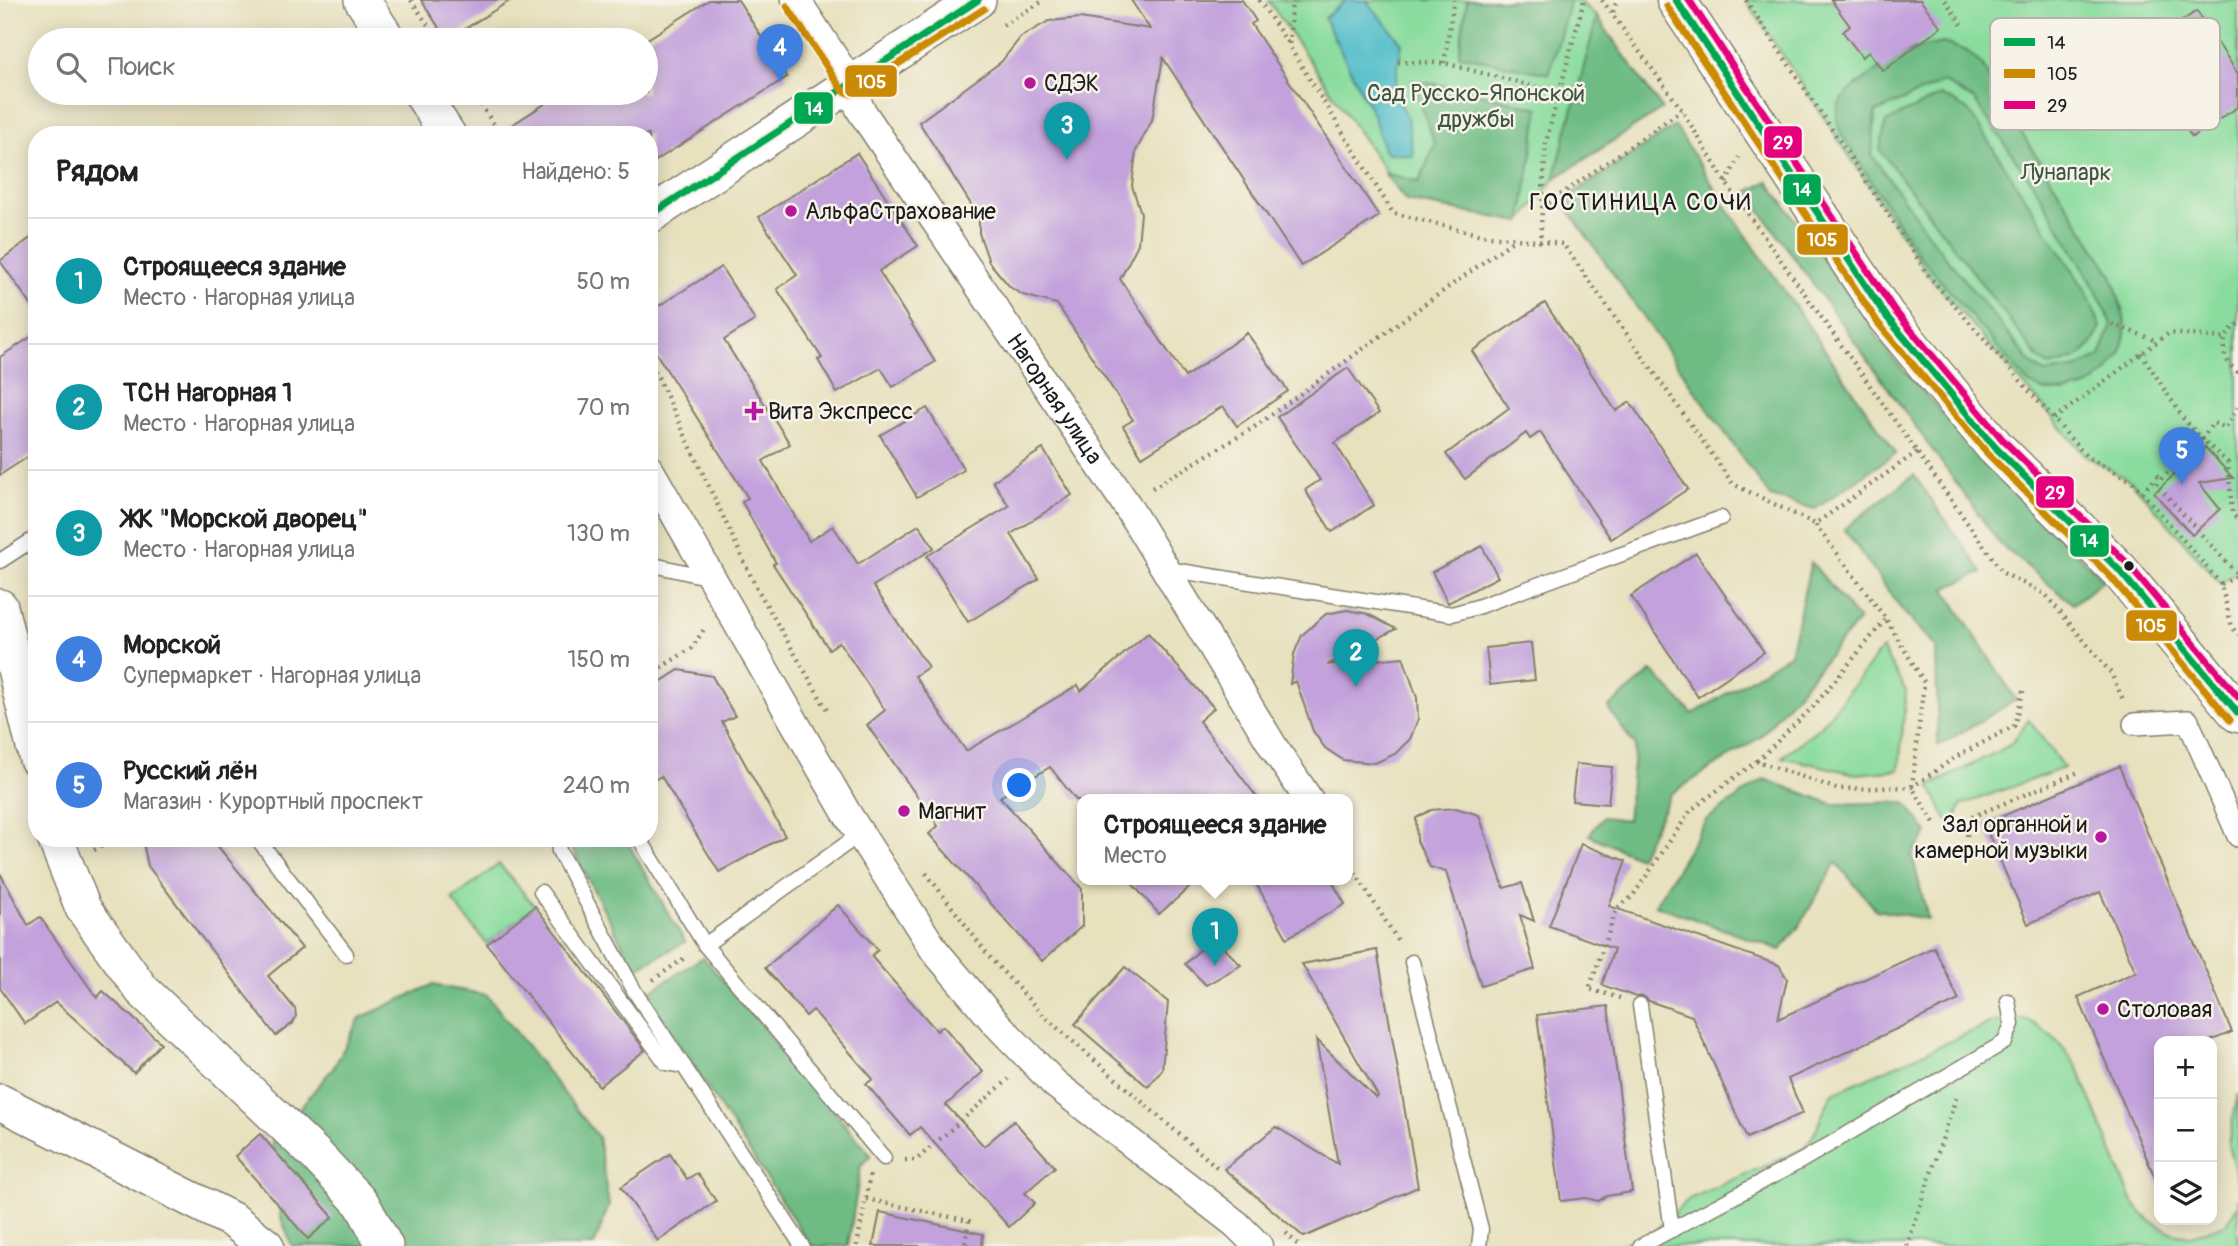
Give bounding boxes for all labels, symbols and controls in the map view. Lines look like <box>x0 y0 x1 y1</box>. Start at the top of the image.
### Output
legend <box>1990 18 2220 130</box>
pin: 4 <box>757 24 803 82</box>
search box <box>28 28 658 105</box>
text: 14 <box>2047 31 2065 55</box>
icon: search <box>52 48 90 86</box>
text: Поиск <box>108 51 176 83</box>
text: 105 <box>2047 62 2078 86</box>
line badge: 105 <box>844 64 898 98</box>
place label: СДЭК <box>1044 69 1099 98</box>
text: 105 <box>856 70 886 94</box>
marker: СДЭК <box>1022 75 1038 91</box>
park label: Сад Русско-Японской дружбы <box>1367 79 1585 134</box>
line badge: 14 <box>793 91 834 125</box>
text: 29 <box>2047 94 2067 118</box>
text: 14 <box>805 97 823 121</box>
pin: 3 <box>1044 102 1090 160</box>
line badge: 29 <box>1763 125 1803 159</box>
text: 29 <box>1773 131 1793 155</box>
text: Рядом <box>56 153 139 190</box>
text: Найдено: 5 <box>521 157 630 186</box>
park label: Лунапарк <box>2020 158 2112 187</box>
line badge: 14 <box>1782 173 1822 206</box>
text: 14 <box>1793 178 1811 202</box>
district label: ГОСТИНИЦА СОЧИ <box>1529 188 1753 217</box>
place label: АльфаСтрахование <box>805 197 996 226</box>
marker: АльфаСтрахование <box>783 203 799 219</box>
line badge: 105 <box>1796 223 1849 256</box>
text: 105 <box>1807 228 1837 252</box>
text: Строящееся здание <box>123 251 346 283</box>
text: 1 <box>75 267 84 296</box>
text: 50 m <box>576 267 630 296</box>
text: Место · Нагорная улица <box>123 283 355 312</box>
street label: Нагорная улица <box>1000 328 1109 470</box>
text: ТСН Нагорная 1 <box>123 377 292 409</box>
text: 2 <box>73 393 85 422</box>
text: 70 m <box>577 393 630 422</box>
place label: Вита Экспресс <box>768 397 913 426</box>
marker: Вита Экспресс <box>746 403 762 419</box>
text: Место · Нагорная улица <box>123 409 355 438</box>
pin: 5 <box>2159 427 2205 485</box>
line badge: 29 <box>2035 475 2075 509</box>
text: 29 <box>2045 481 2065 505</box>
text: ЖК "Морской дворец" <box>123 503 368 535</box>
text: 3 <box>73 519 85 548</box>
text: 130 m <box>567 519 630 548</box>
line badge: 14 <box>2069 524 2110 558</box>
text: 14 <box>2080 529 2098 553</box>
text: Место · Нагорная улица <box>123 535 355 564</box>
unlabelled marker <box>2122 559 2136 573</box>
line badge: 105 <box>2125 609 2178 642</box>
text: 105 <box>2136 614 2166 638</box>
text: Морской <box>123 629 221 661</box>
pin: 2 <box>1333 629 1379 687</box>
text: 4 <box>72 645 86 674</box>
text: 150 m <box>567 645 630 674</box>
text: Супермаркет · Нагорная улица <box>123 661 421 690</box>
text: Русский лён <box>123 755 257 787</box>
your location <box>1002 768 1036 802</box>
text: 5 <box>73 771 85 800</box>
text: 240 m <box>563 771 630 800</box>
text: Магазин · Курортный проспект <box>123 787 423 816</box>
popup <box>1077 794 1353 885</box>
place label: Магнит <box>918 797 987 826</box>
marker: Магнит <box>896 803 912 819</box>
text: Строящееся здание <box>1104 809 1326 841</box>
place label: Зал органной и камерной музыки <box>1914 810 2087 865</box>
marker: Зал органной и камерной музыки <box>2093 829 2109 845</box>
text: Место <box>1104 841 1167 870</box>
pin: 1 <box>1192 908 1238 966</box>
place label: Столовая <box>2117 995 2212 1024</box>
marker: Столовая <box>2095 1001 2111 1017</box>
map controls <box>2154 1036 2217 1225</box>
button: + <box>2154 1036 2217 1099</box>
button: − <box>2154 1099 2217 1162</box>
button: layers <box>2154 1162 2217 1225</box>

